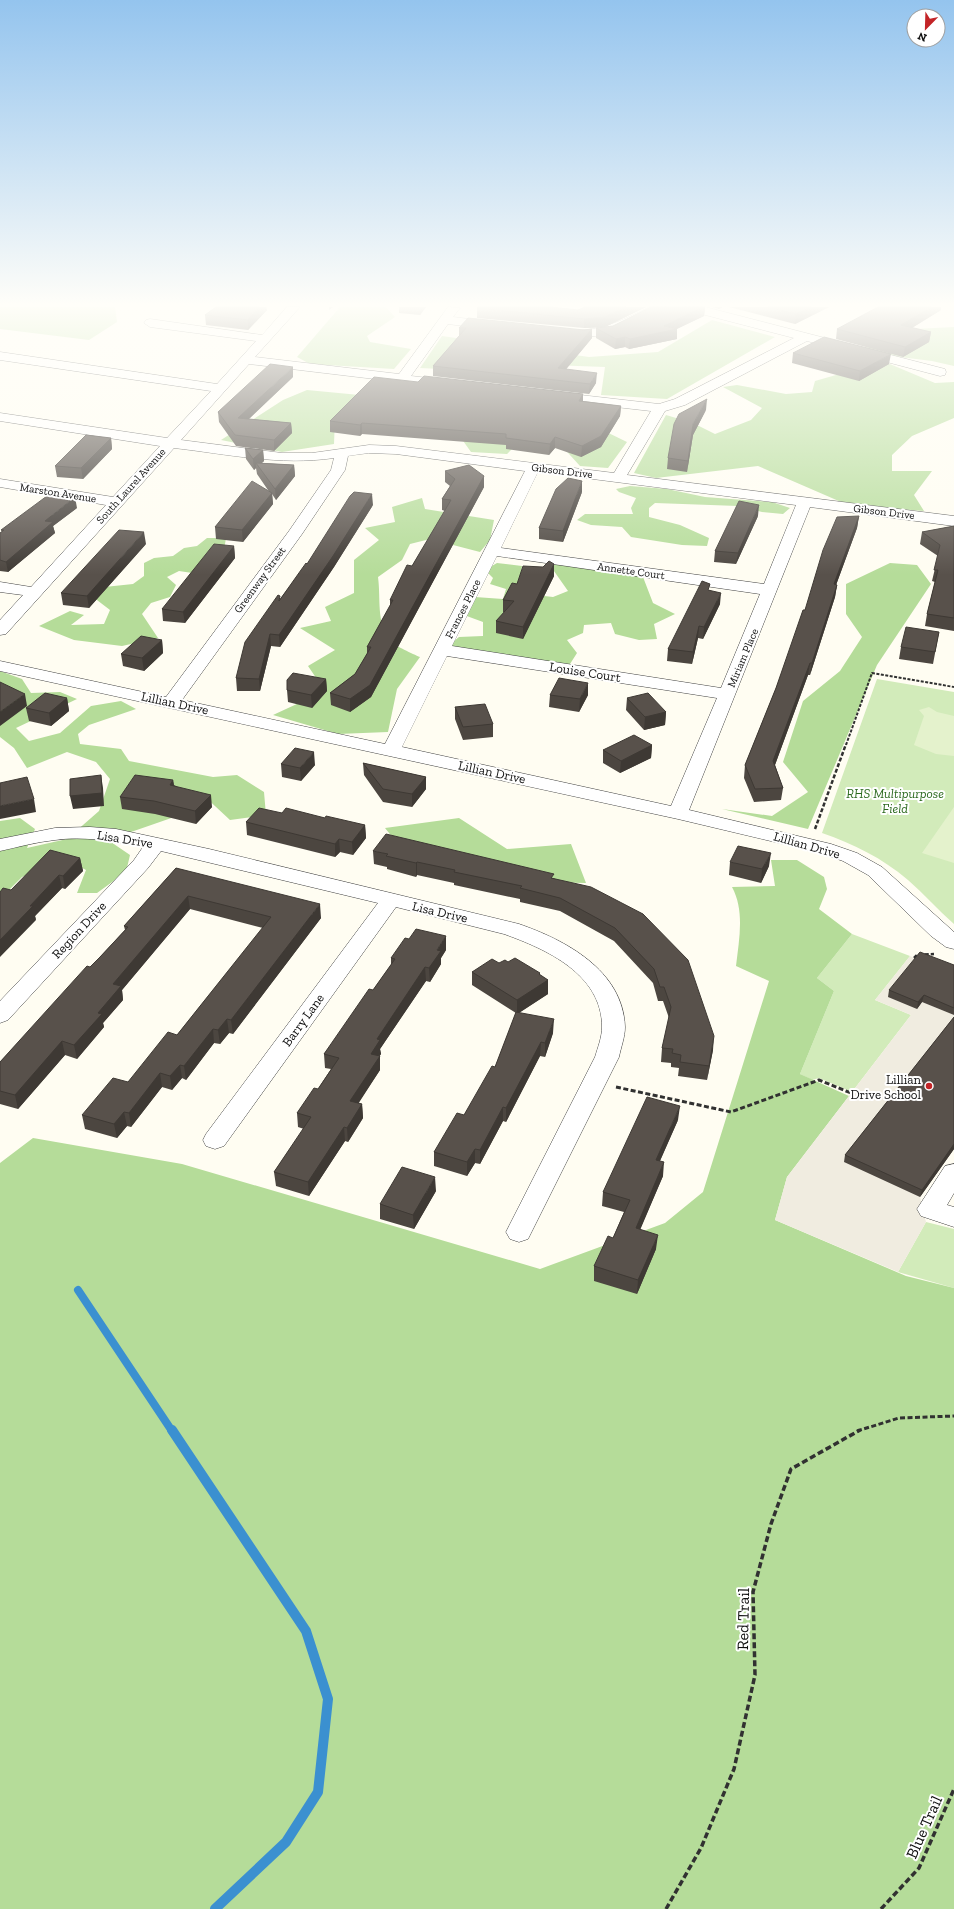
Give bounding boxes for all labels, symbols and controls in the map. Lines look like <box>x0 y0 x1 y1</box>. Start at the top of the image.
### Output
north arrow <box>906 8 946 48</box>
text: N <box>915 29 929 44</box>
street label: South Laurel Avenue <box>94 445 168 527</box>
street label: Gibson Drive <box>531 461 593 481</box>
street label: Marston Avenue <box>19 481 97 505</box>
street label: Gibson Drive <box>853 502 915 522</box>
street label: Greenway Street <box>232 543 289 616</box>
street label: Annette Court <box>596 560 667 582</box>
street label: Frances Place <box>443 577 483 641</box>
street label: Miriam Place <box>725 627 761 689</box>
street label: Louise Court <box>548 659 622 685</box>
street label: Lillian Drive <box>140 689 210 717</box>
street label: Lillian Drive <box>457 758 527 786</box>
park label: RHS Multipurpose Field <box>846 786 944 816</box>
street label: Lisa Drive <box>96 827 154 851</box>
street label: Lillian Drive <box>772 828 842 862</box>
street label: Region Drive <box>49 898 109 962</box>
street label: Lisa Drive <box>411 898 469 926</box>
street label: Barry Lane <box>279 991 327 1049</box>
place label: Lillian Drive School <box>850 1072 922 1102</box>
marker: Lillian Drive School <box>924 1081 934 1091</box>
street label: Red Trail <box>733 1588 753 1650</box>
street label: Blue Trail <box>902 1793 946 1861</box>

